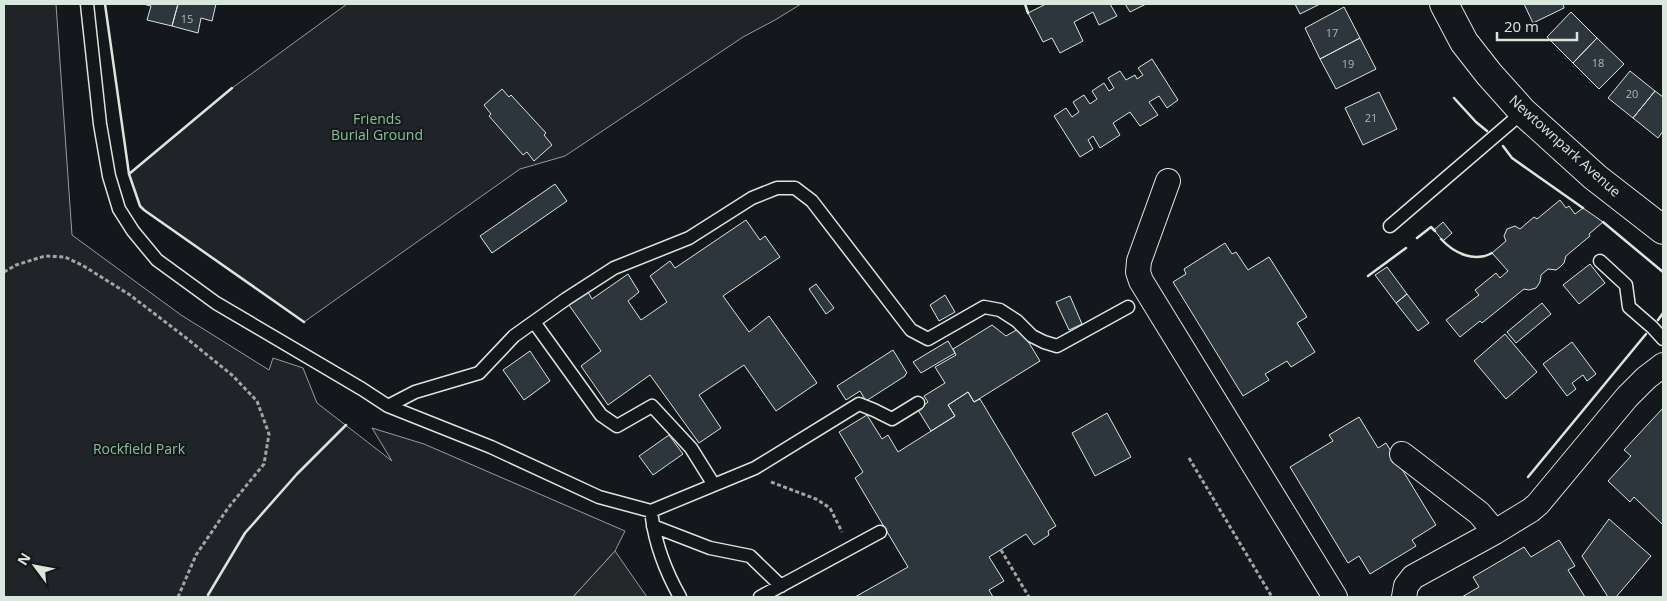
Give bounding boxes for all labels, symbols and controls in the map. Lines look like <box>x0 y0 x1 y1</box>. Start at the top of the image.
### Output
scale bar <box>1497 10 1577 42</box>
house number: 15 <box>181 11 193 26</box>
text: 20 m <box>1504 16 1539 36</box>
house number: 17 <box>1326 25 1338 40</box>
house number: 18 <box>1592 55 1604 70</box>
house number: 19 <box>1342 56 1354 71</box>
house number: 20 <box>1626 86 1638 101</box>
street label: Newtownpark Avenue <box>1506 90 1625 201</box>
park label: Friends Burial Ground <box>331 109 423 144</box>
house number: 21 <box>1365 110 1377 125</box>
park label: Rockfield Park <box>93 439 186 458</box>
north arrow <box>10 541 60 591</box>
text: N <box>12 549 35 569</box>

